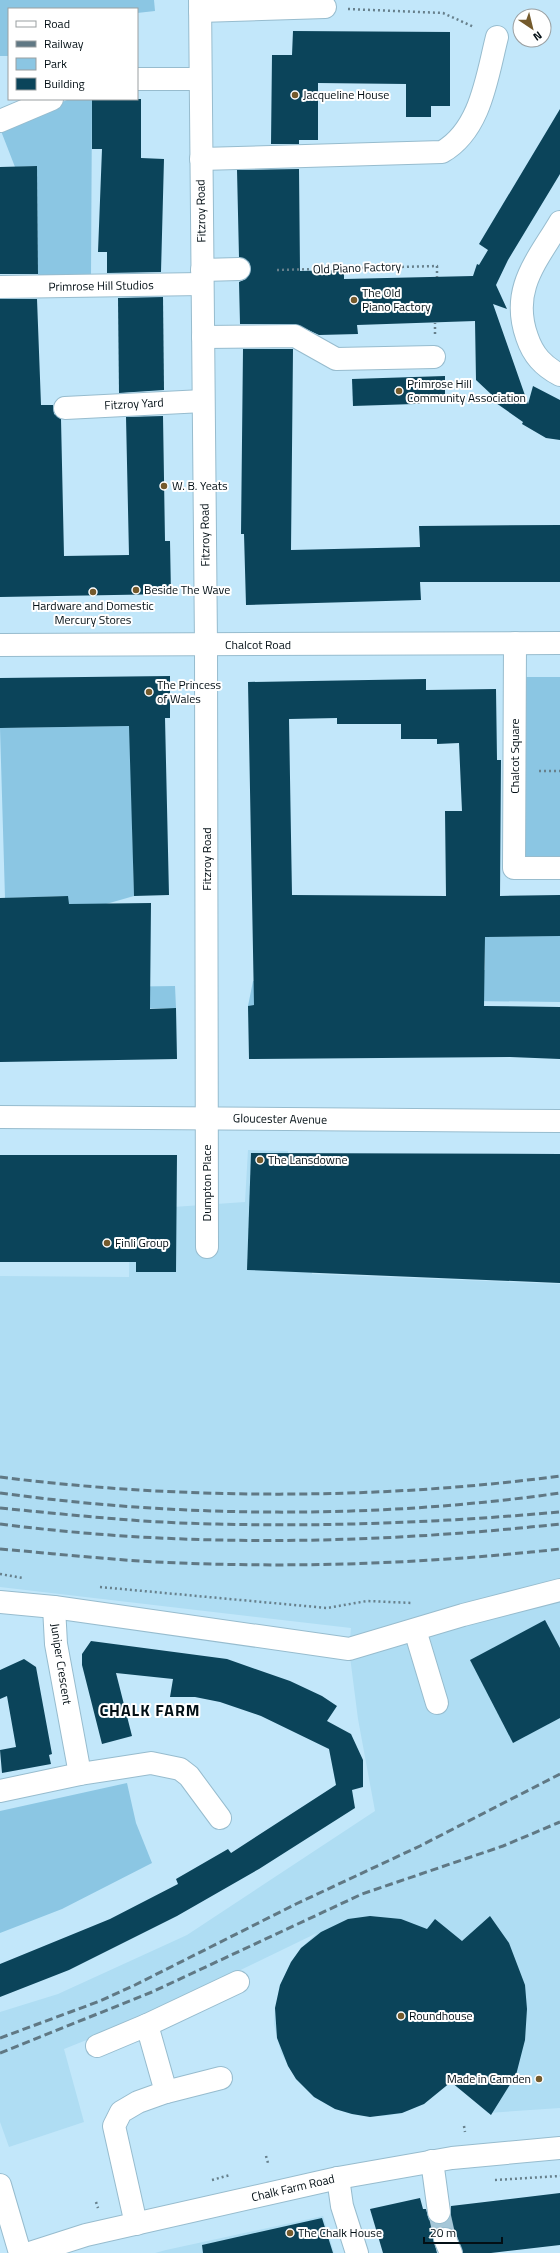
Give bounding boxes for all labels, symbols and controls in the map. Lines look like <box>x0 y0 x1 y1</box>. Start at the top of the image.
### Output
legend <box>8 8 138 100</box>
north arrow <box>512 8 552 48</box>
text: Road <box>44 14 70 33</box>
text: N <box>530 27 545 45</box>
text: Railway <box>44 34 84 53</box>
text: Park <box>44 54 67 73</box>
text: Building <box>44 74 85 93</box>
place label: Jacqueline House <box>303 85 389 104</box>
marker: Jacqueline House <box>290 90 300 100</box>
street label: Fitzroy Road <box>190 179 211 243</box>
street label: Old Piano Factory <box>312 256 402 279</box>
street label: Primrose Hill Studios <box>48 275 154 296</box>
place label: The Old Piano Factory <box>362 283 431 316</box>
marker: The Old Piano Factory <box>349 295 359 305</box>
place label: Primrose Hill Community Association <box>407 374 526 407</box>
marker: Primrose Hill Community Association <box>394 386 404 396</box>
street label: Fitzroy Yard <box>104 392 164 415</box>
place label: W. B. Yeats <box>172 476 228 495</box>
marker: W. B. Yeats <box>159 481 169 491</box>
street label: Fitzroy Road <box>194 503 215 567</box>
place label: Beside The Wave <box>144 580 230 599</box>
marker: Beside The Wave <box>131 585 141 595</box>
marker: Hardware and Domestic Mercury Stores <box>88 587 98 597</box>
place label: Hardware and Domestic Mercury Stores <box>32 596 154 629</box>
street label: Chalcot Road <box>225 635 291 654</box>
place label: The Princess of Wales <box>157 675 222 708</box>
marker: The Princess of Wales <box>144 687 154 697</box>
street label: Chalcot Square <box>505 718 524 794</box>
street label: Fitzroy Road <box>197 827 216 891</box>
street label: Gloucester Avenue <box>233 1108 327 1129</box>
street label: Dumpton Place <box>197 1144 216 1222</box>
place label: The Lansdowne <box>268 1150 348 1169</box>
marker: The Lansdowne <box>255 1155 265 1165</box>
place label: Finli Group <box>115 1233 169 1252</box>
marker: Finli Group <box>102 1238 112 1248</box>
street label: Juniper Crescent <box>46 1622 77 1707</box>
district label: CHALK FARM <box>99 1698 201 1722</box>
place label: Roundhouse <box>409 2006 473 2025</box>
marker: Roundhouse <box>396 2011 406 2021</box>
place label: Made in Camden <box>447 2069 531 2088</box>
marker: Made in Camden <box>534 2074 544 2084</box>
street label: Chalk Farm Road <box>249 2169 336 2206</box>
scale bar <box>424 2219 502 2245</box>
place label: The Chalk House <box>298 2223 382 2242</box>
text: 20 m <box>430 2223 456 2242</box>
marker: The Chalk House <box>285 2228 295 2238</box>

